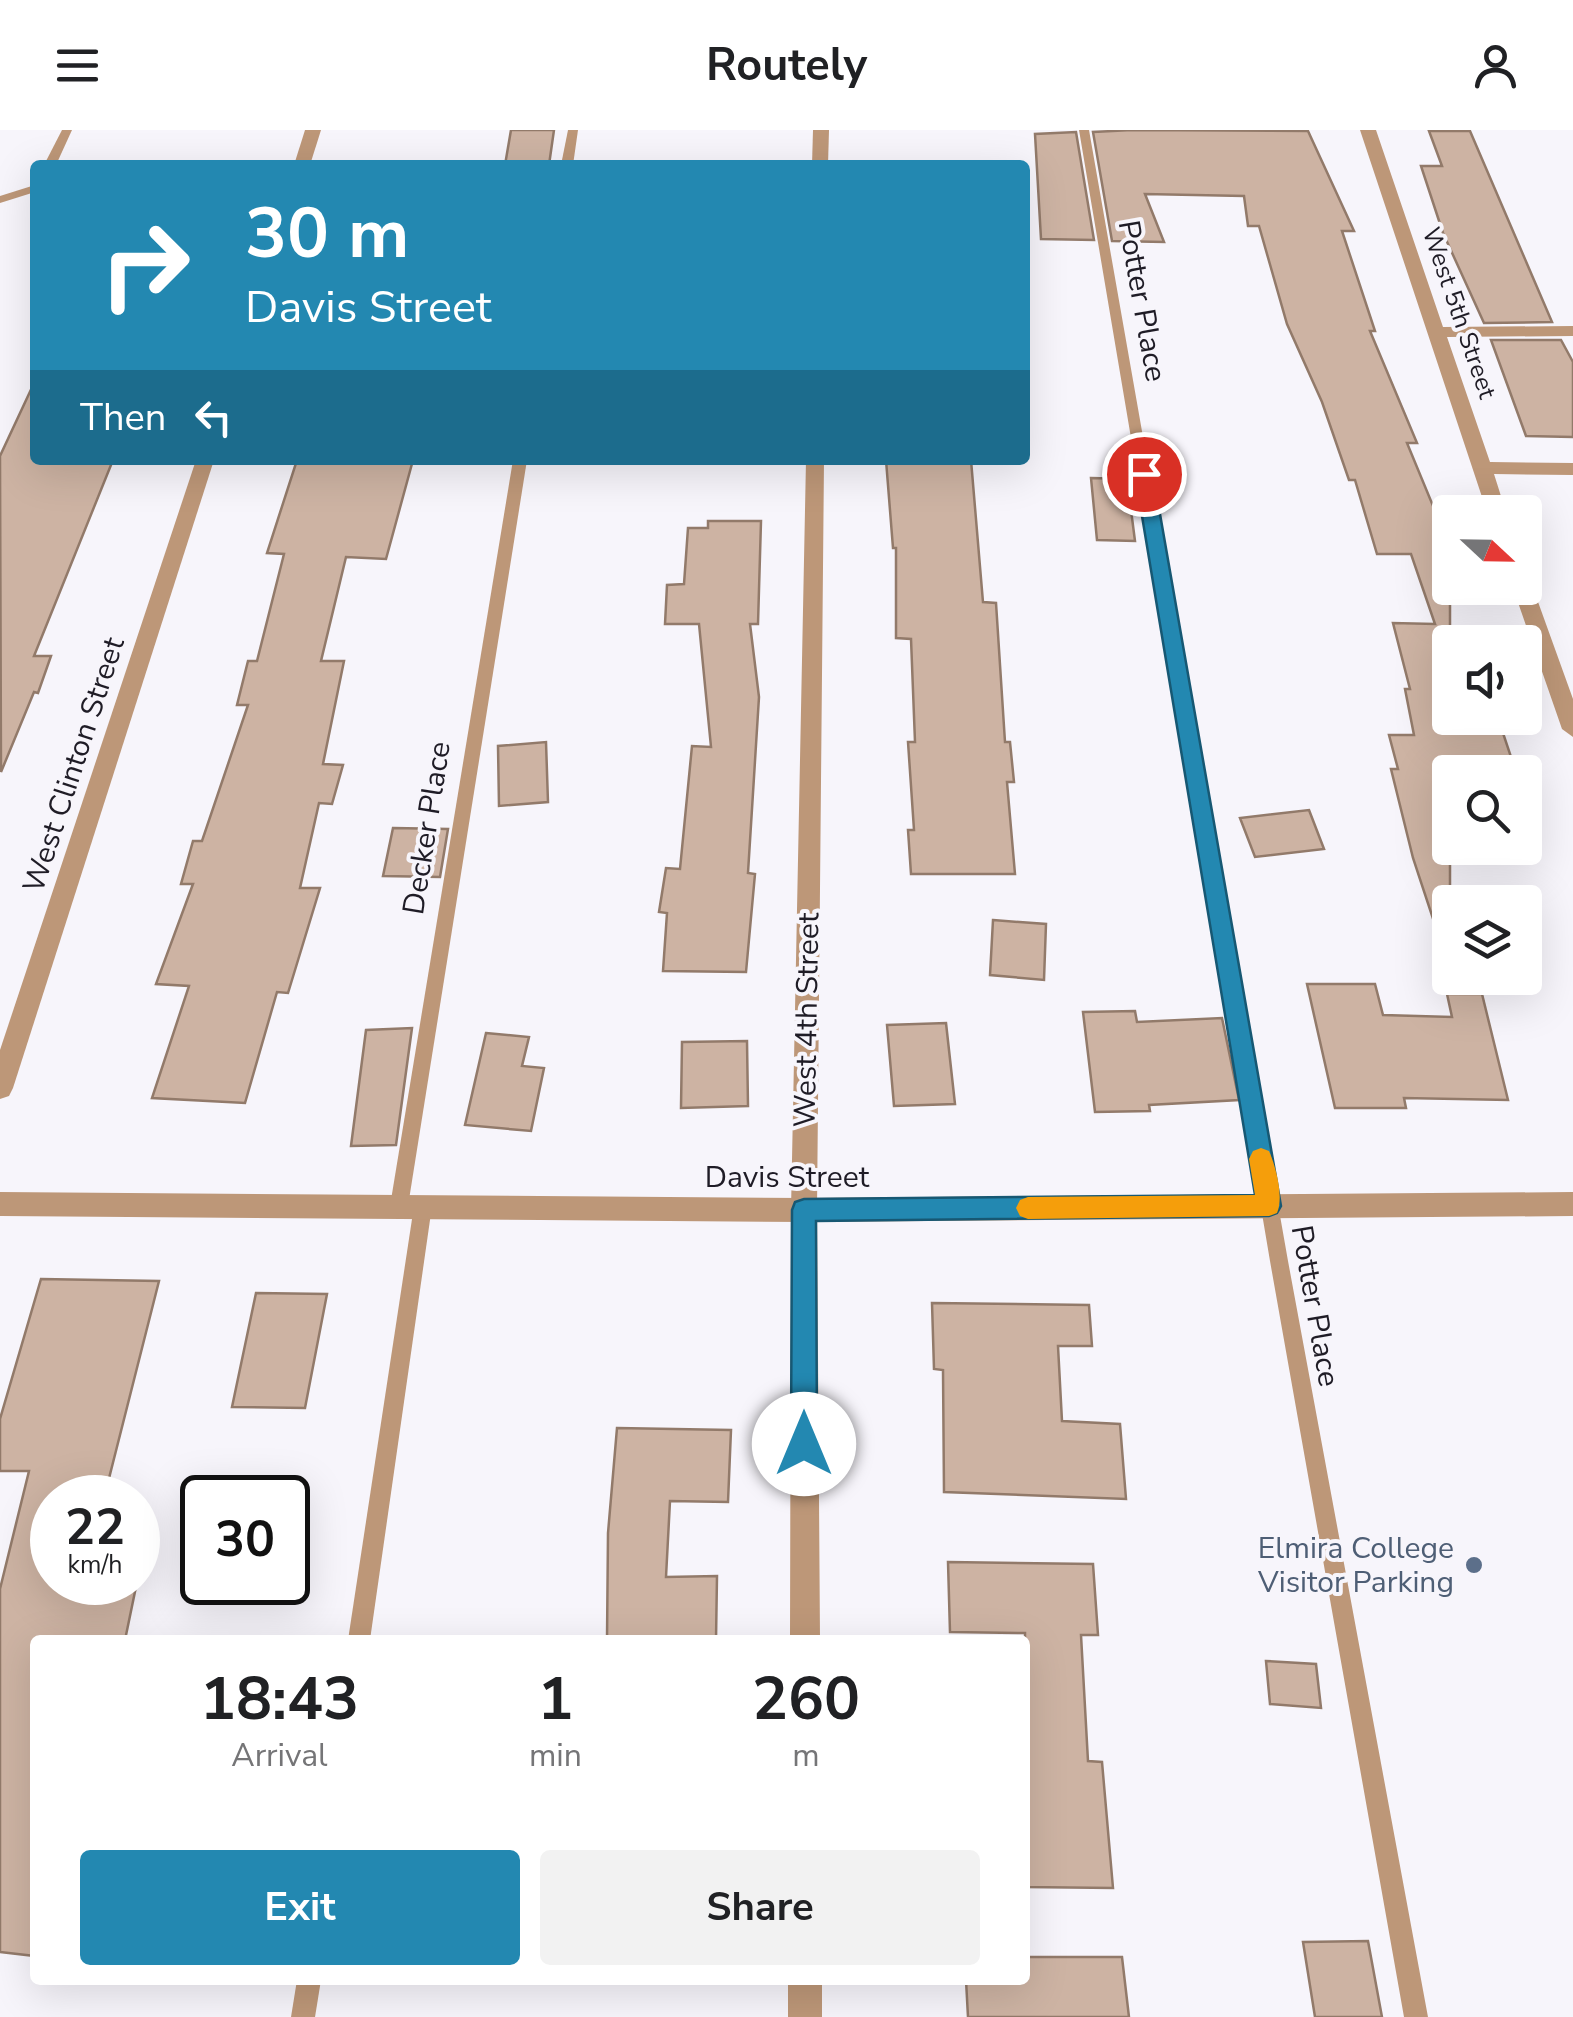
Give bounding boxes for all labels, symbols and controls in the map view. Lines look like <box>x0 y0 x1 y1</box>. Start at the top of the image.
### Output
text: Routely <box>706 35 867 96</box>
icon: menu <box>50 38 105 93</box>
icon: person <box>1468 38 1523 93</box>
text: 30 m <box>245 186 409 282</box>
icon: right <box>80 200 210 330</box>
street label: Potter Place <box>1108 217 1176 385</box>
street label: West 5th Street <box>1414 223 1504 403</box>
text: Davis Street <box>245 277 492 338</box>
icon: left <box>186 390 241 445</box>
text: Then <box>80 392 166 443</box>
pin <box>1102 432 1187 517</box>
icon: arrive <box>1117 447 1172 502</box>
north arrow <box>1432 495 1542 605</box>
map controls <box>1432 495 1542 995</box>
button: sound <box>1432 625 1542 735</box>
street label: West Clinton Street <box>13 632 135 898</box>
street label: Decker Place <box>393 739 461 917</box>
button: search <box>1432 755 1542 865</box>
button: layers <box>1432 885 1542 995</box>
street label: West 4th Street <box>785 912 829 1128</box>
street label: Davis Street <box>705 1157 870 1198</box>
street label: Potter Place <box>1281 1222 1349 1390</box>
position arrow <box>752 1392 856 1496</box>
speed limit sign: 30 <box>180 1475 310 1605</box>
text: 22 <box>65 1493 125 1562</box>
place label: Elmira College Visitor Parking <box>1257 1528 1454 1603</box>
text: km/h <box>67 1548 123 1582</box>
marker: Elmira College Visitor Parking <box>1463 1554 1485 1576</box>
text: 18:43 <box>200 1658 359 1740</box>
text: 1 <box>537 1658 573 1740</box>
text: 260 <box>752 1658 860 1740</box>
text: Arrival <box>231 1734 328 1777</box>
text: min <box>529 1734 582 1777</box>
text: m <box>792 1734 820 1777</box>
button: Exit <box>80 1850 520 1965</box>
button: Share <box>540 1850 980 1965</box>

